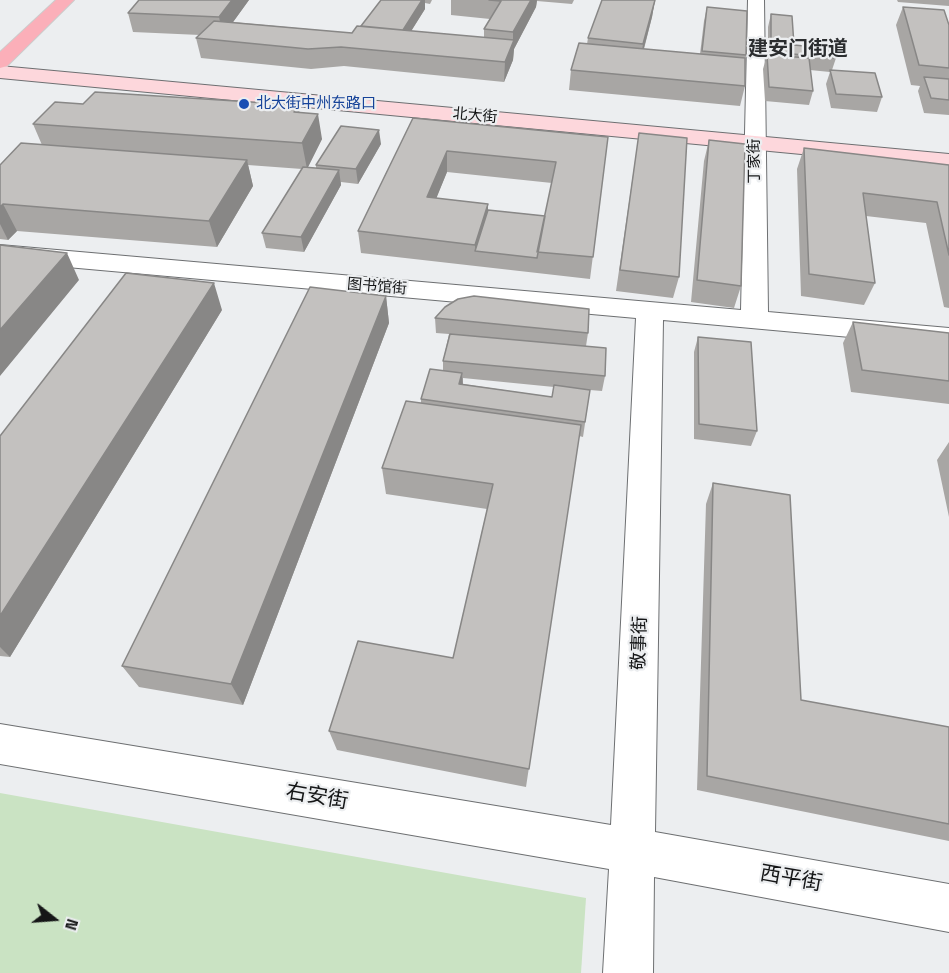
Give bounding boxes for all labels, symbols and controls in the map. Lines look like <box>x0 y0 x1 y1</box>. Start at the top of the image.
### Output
district label: 建安门街道 <box>748 38 848 62</box>
place label: 北大街中州东路口 <box>256 95 376 113</box>
marker: 北大街中州东路口 <box>237 97 251 111</box>
street label: 北大街 <box>452 105 498 127</box>
street label: 丁家街 <box>746 139 764 183</box>
street label: 图书馆街 <box>346 275 408 299</box>
street label: 敬事街 <box>628 616 652 670</box>
street label: 右安街 <box>284 779 350 815</box>
street label: 西平街 <box>758 861 824 897</box>
north arrow <box>24 889 84 949</box>
text: N <box>60 916 83 933</box>

